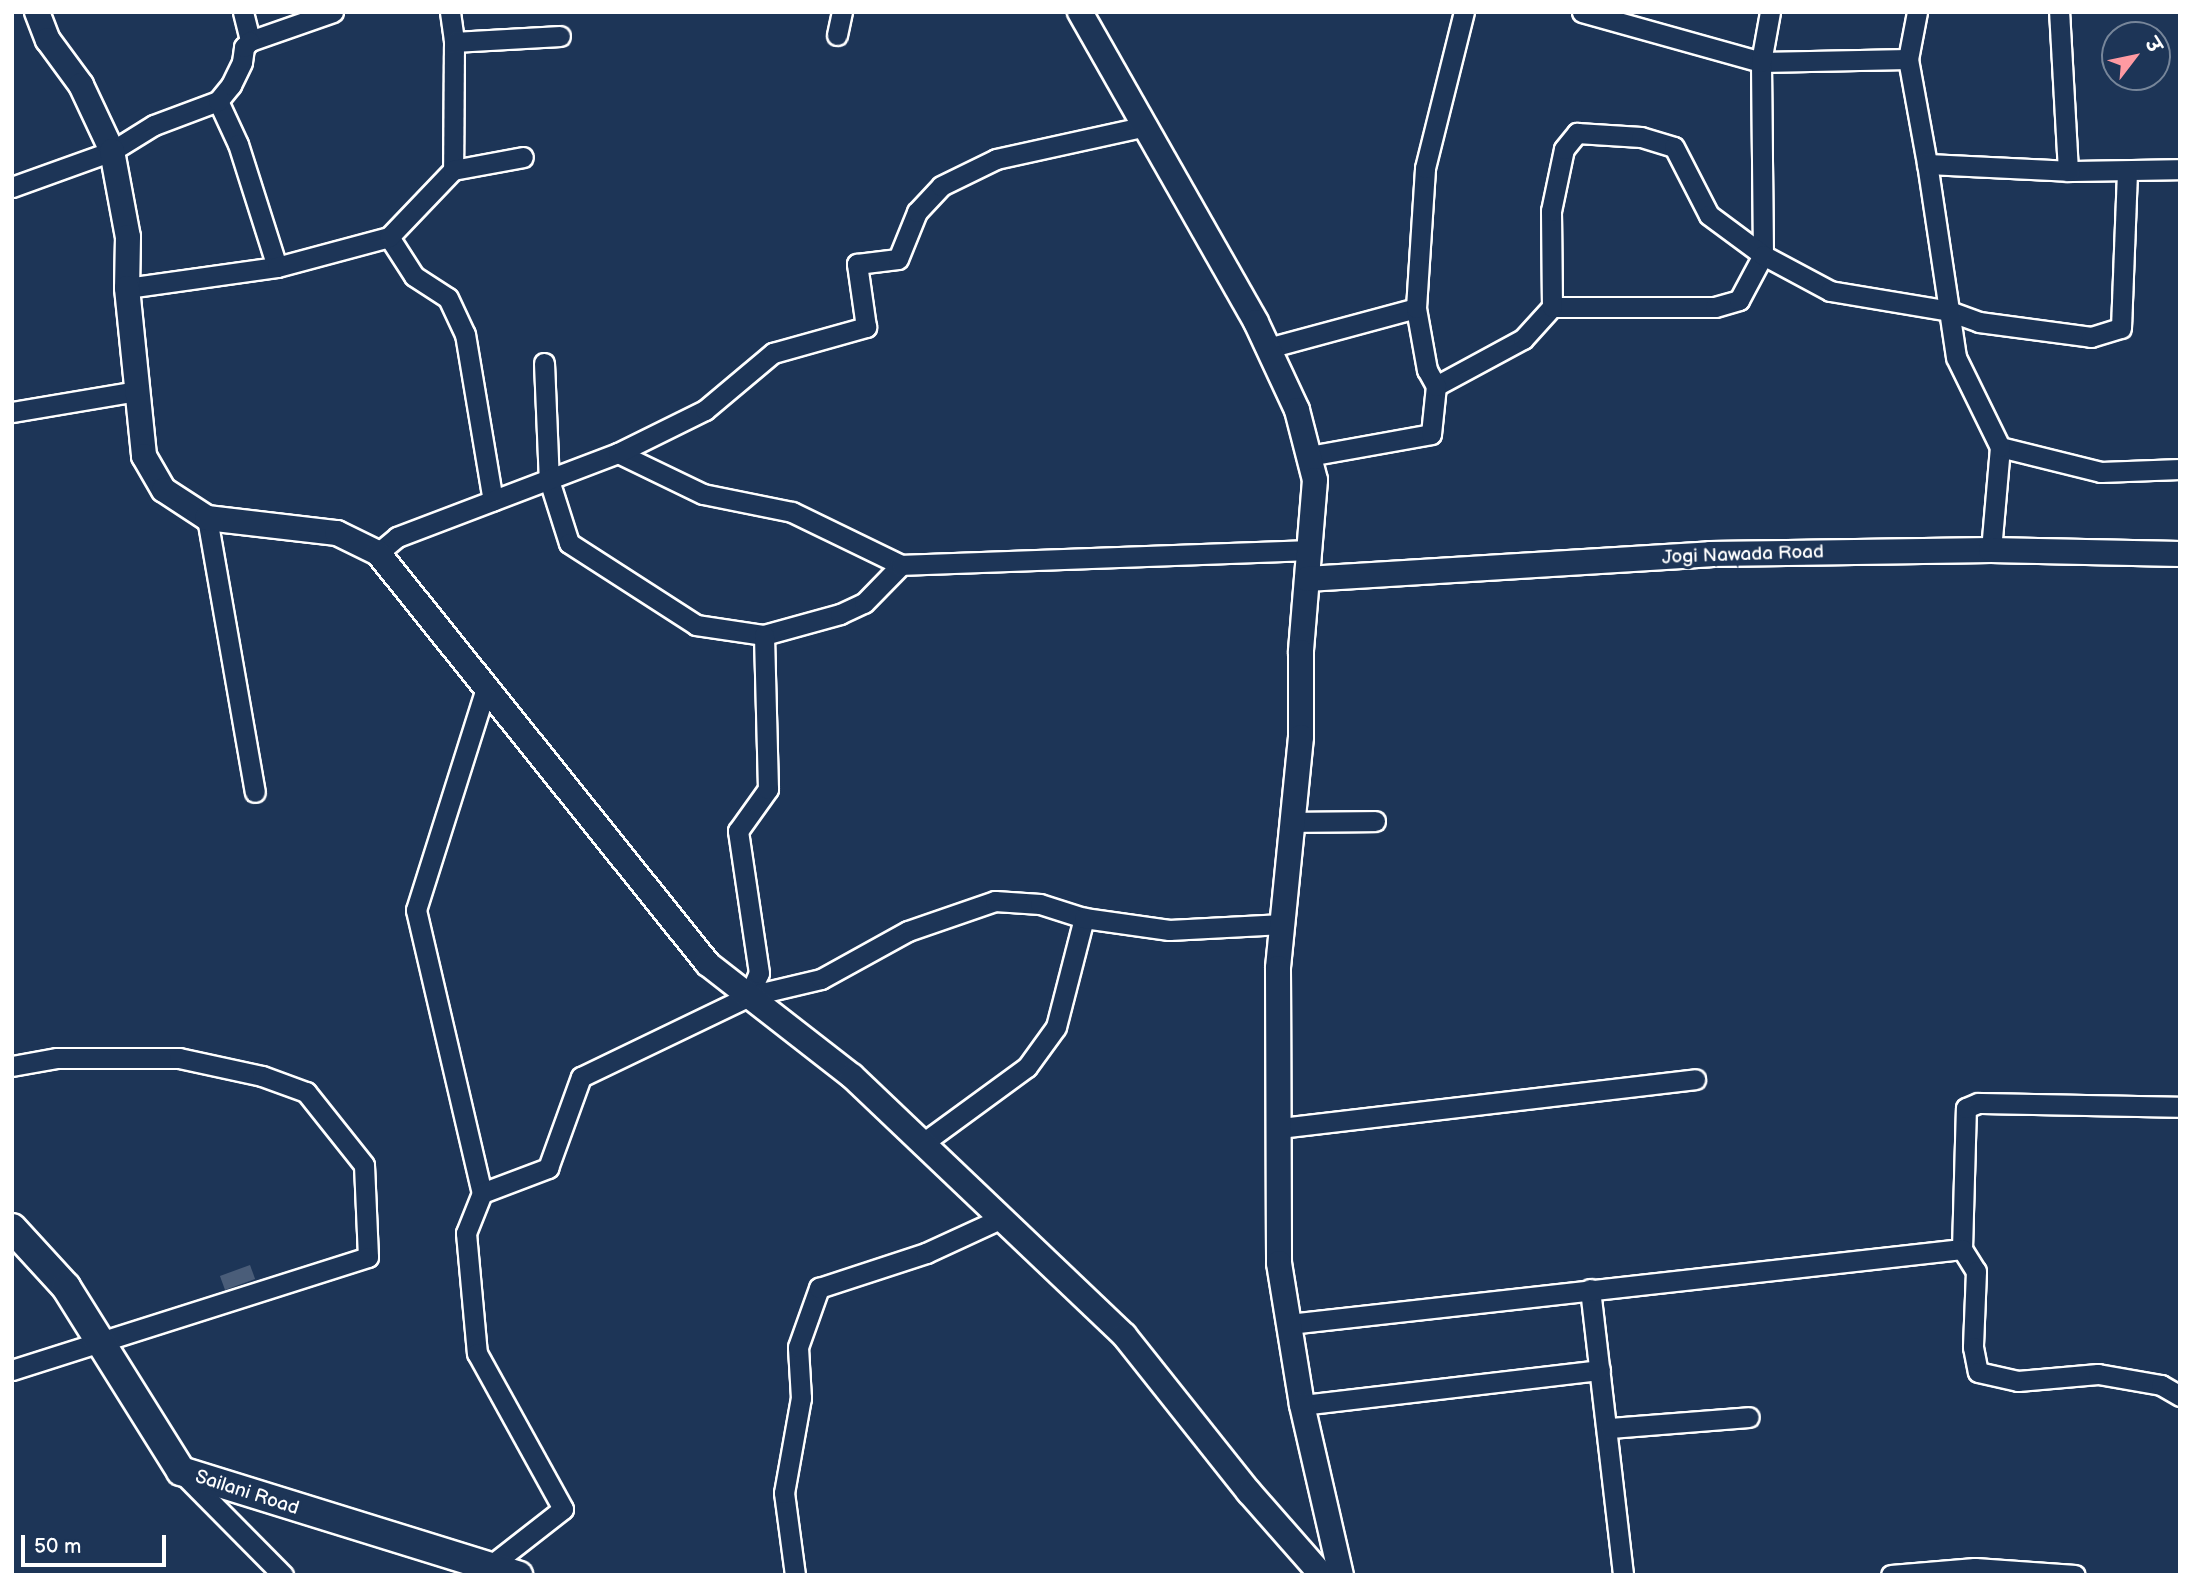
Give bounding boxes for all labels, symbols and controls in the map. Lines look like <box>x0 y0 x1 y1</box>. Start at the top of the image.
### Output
north arrow <box>2101 21 2171 91</box>
text: उ <box>2139 34 2166 57</box>
street label: Jogi Nawada Road <box>1662 541 1824 569</box>
street label: Sailani Road <box>192 1466 302 1520</box>
scale bar <box>24 1520 170 1564</box>
text: 50 m <box>34 1534 81 1559</box>

